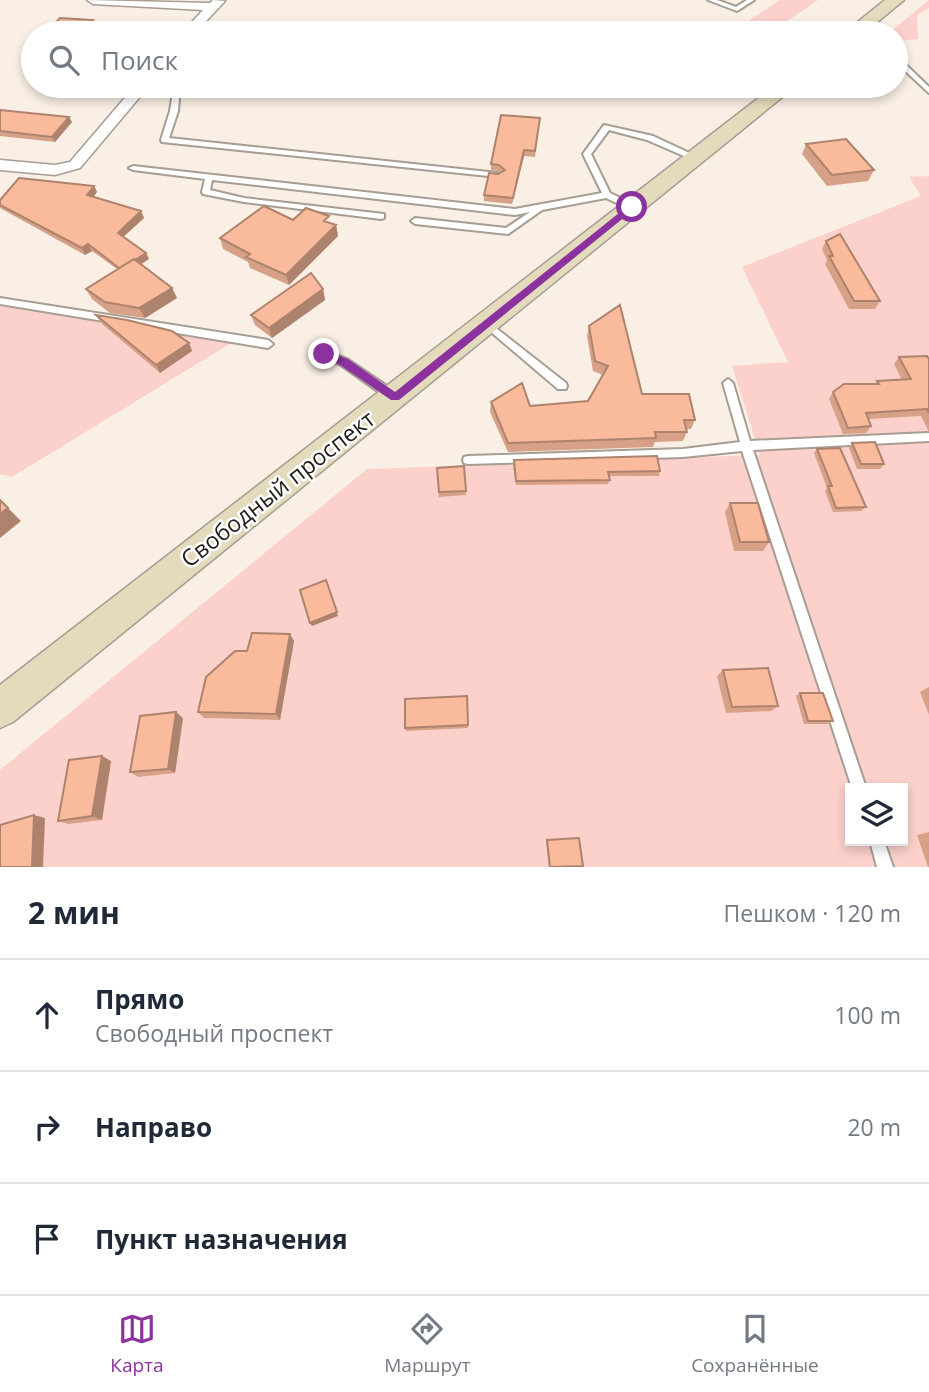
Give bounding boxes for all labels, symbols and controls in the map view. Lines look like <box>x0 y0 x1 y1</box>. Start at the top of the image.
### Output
search box <box>21 21 908 98</box>
icon: search <box>45 41 83 79</box>
text: Поиск <box>101 42 178 78</box>
route start <box>616 191 647 222</box>
route end <box>308 338 339 369</box>
street label: Свободный проспект <box>174 402 381 574</box>
map controls <box>845 783 908 846</box>
button: layers <box>845 783 908 846</box>
text: 2 мин <box>28 892 120 933</box>
text: Пешком · 120 m <box>724 897 901 929</box>
text: Прямо <box>95 981 184 1017</box>
icon: ahead <box>28 996 66 1034</box>
text: 100 m <box>834 999 901 1031</box>
text: Свободный проспект <box>95 1017 333 1049</box>
icon: right <box>28 1108 66 1146</box>
text: Направо <box>95 1109 212 1145</box>
text: 20 m <box>847 1111 901 1143</box>
icon: arrive <box>28 1220 66 1258</box>
text: Пункт назначения <box>95 1221 348 1257</box>
tab: Карта <box>110 1310 164 1378</box>
tab: Маршрут <box>384 1310 471 1378</box>
tab: Сохранённые <box>691 1310 819 1378</box>

